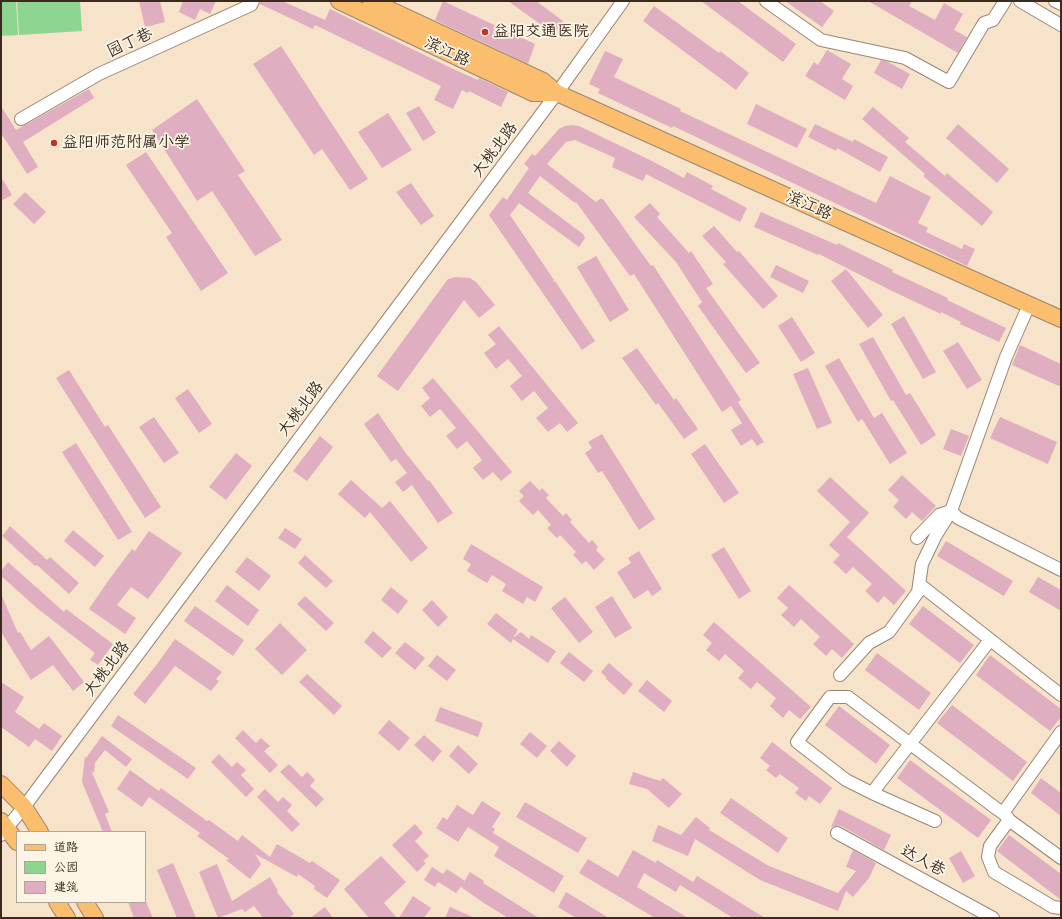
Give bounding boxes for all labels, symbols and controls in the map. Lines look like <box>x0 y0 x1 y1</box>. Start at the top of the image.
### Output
place label: 益阳交通医院 <box>493 22 589 42</box>
street label: 园丁巷 <box>104 24 156 62</box>
marker: 益阳交通医院 <box>480 27 490 37</box>
street label: 滨江路 <box>421 33 473 71</box>
street label: 大桃北路 <box>468 119 522 181</box>
place label: 益阳师范附属小学 <box>62 133 190 153</box>
marker: 益阳师范附属小学 <box>49 138 59 148</box>
street label: 滨江路 <box>783 187 835 225</box>
street label: 大桃北路 <box>274 378 328 440</box>
street label: 大桃北路 <box>80 638 134 700</box>
legend <box>16 831 146 903</box>
text: 道路 <box>54 839 78 855</box>
street label: 达人巷 <box>897 841 949 881</box>
text: 公园 <box>54 859 78 875</box>
text: 建筑 <box>54 879 78 895</box>

